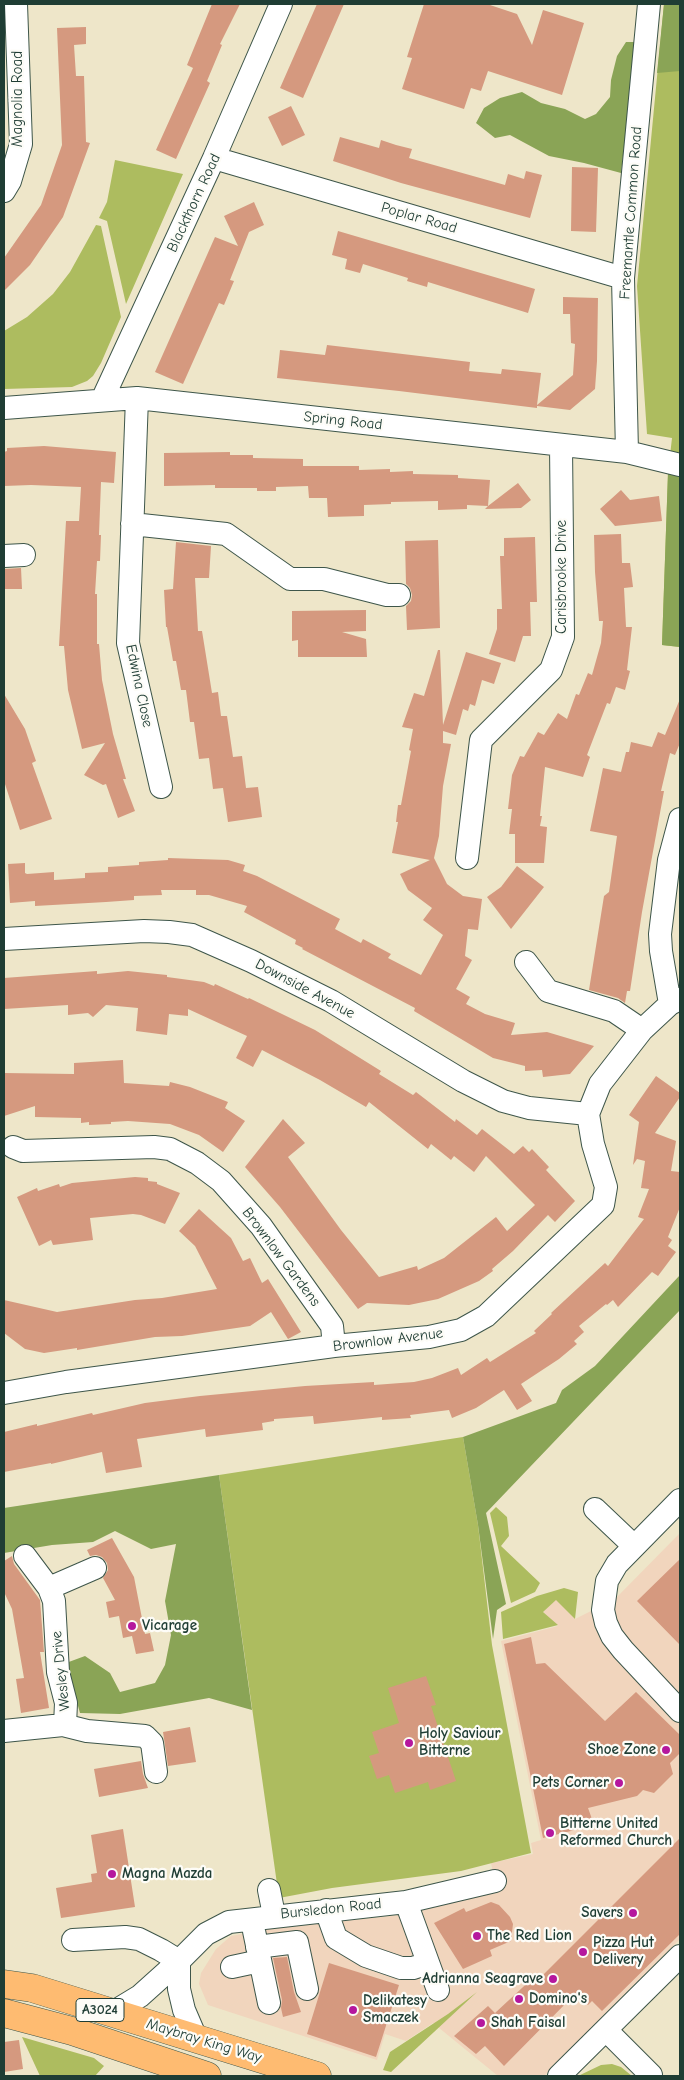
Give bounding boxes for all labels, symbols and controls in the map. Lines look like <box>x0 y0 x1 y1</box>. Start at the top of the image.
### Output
street label: Magnolia Road <box>9 51 27 147</box>
street label: Freemantle Common Road <box>616 126 646 300</box>
street label: Blackthorn Road <box>163 151 225 255</box>
street label: Poplar Road <box>379 199 459 237</box>
street label: Spring Road <box>303 408 383 434</box>
street label: Carisbrooke Drive <box>553 520 571 634</box>
street label: Edwina Close <box>121 643 157 729</box>
street label: Downside Avenue <box>252 955 358 1023</box>
street label: Brownlow Gardens <box>238 1204 324 1310</box>
street label: Brownlow Avenue <box>332 1324 444 1356</box>
place label: Vicarage <box>142 1617 197 1635</box>
marker: Vicarage <box>126 1620 138 1632</box>
street label: Wesley Drive <box>48 1630 74 1712</box>
place label: Holy Saviour Bitterne <box>419 1725 501 1760</box>
marker: Holy Saviour Bitterne <box>403 1737 415 1749</box>
place label: Shoe Zone <box>588 1741 656 1759</box>
marker: Shoe Zone <box>660 1744 672 1756</box>
place label: Pets Corner <box>532 1774 609 1792</box>
marker: Pets Corner <box>613 1777 625 1789</box>
place label: Bitterne United Reformed Church <box>560 1815 672 1850</box>
marker: Bitterne United Reformed Church <box>544 1827 556 1839</box>
place label: Magna Mazda <box>122 1865 212 1883</box>
marker: Magna Mazda <box>106 1868 118 1880</box>
street label: Bursledon Road <box>280 1895 382 1923</box>
place label: Savers <box>581 1904 623 1922</box>
marker: Savers <box>627 1907 639 1919</box>
place label: The Red Lion <box>487 1927 572 1945</box>
marker: The Red Lion <box>471 1930 483 1942</box>
place label: Pizza Hut Delivery <box>593 1934 654 1969</box>
marker: Pizza Hut Delivery <box>577 1946 589 1958</box>
place label: Adrianna Seagrave <box>422 1970 543 1988</box>
marker: Adrianna Seagrave <box>547 1973 559 1985</box>
place label: Domino's <box>529 1990 587 2008</box>
place label: Delikatesy Smaczek <box>363 1992 427 2027</box>
marker: Domino's <box>513 1993 525 2005</box>
road number: A3024 <box>76 1998 124 2022</box>
marker: Delikatesy Smaczek <box>347 2004 359 2016</box>
place label: Shah Faisal <box>491 2014 566 2032</box>
street label: Maybray King Way <box>144 2015 264 2067</box>
marker: Shah Faisal <box>475 2017 487 2029</box>

